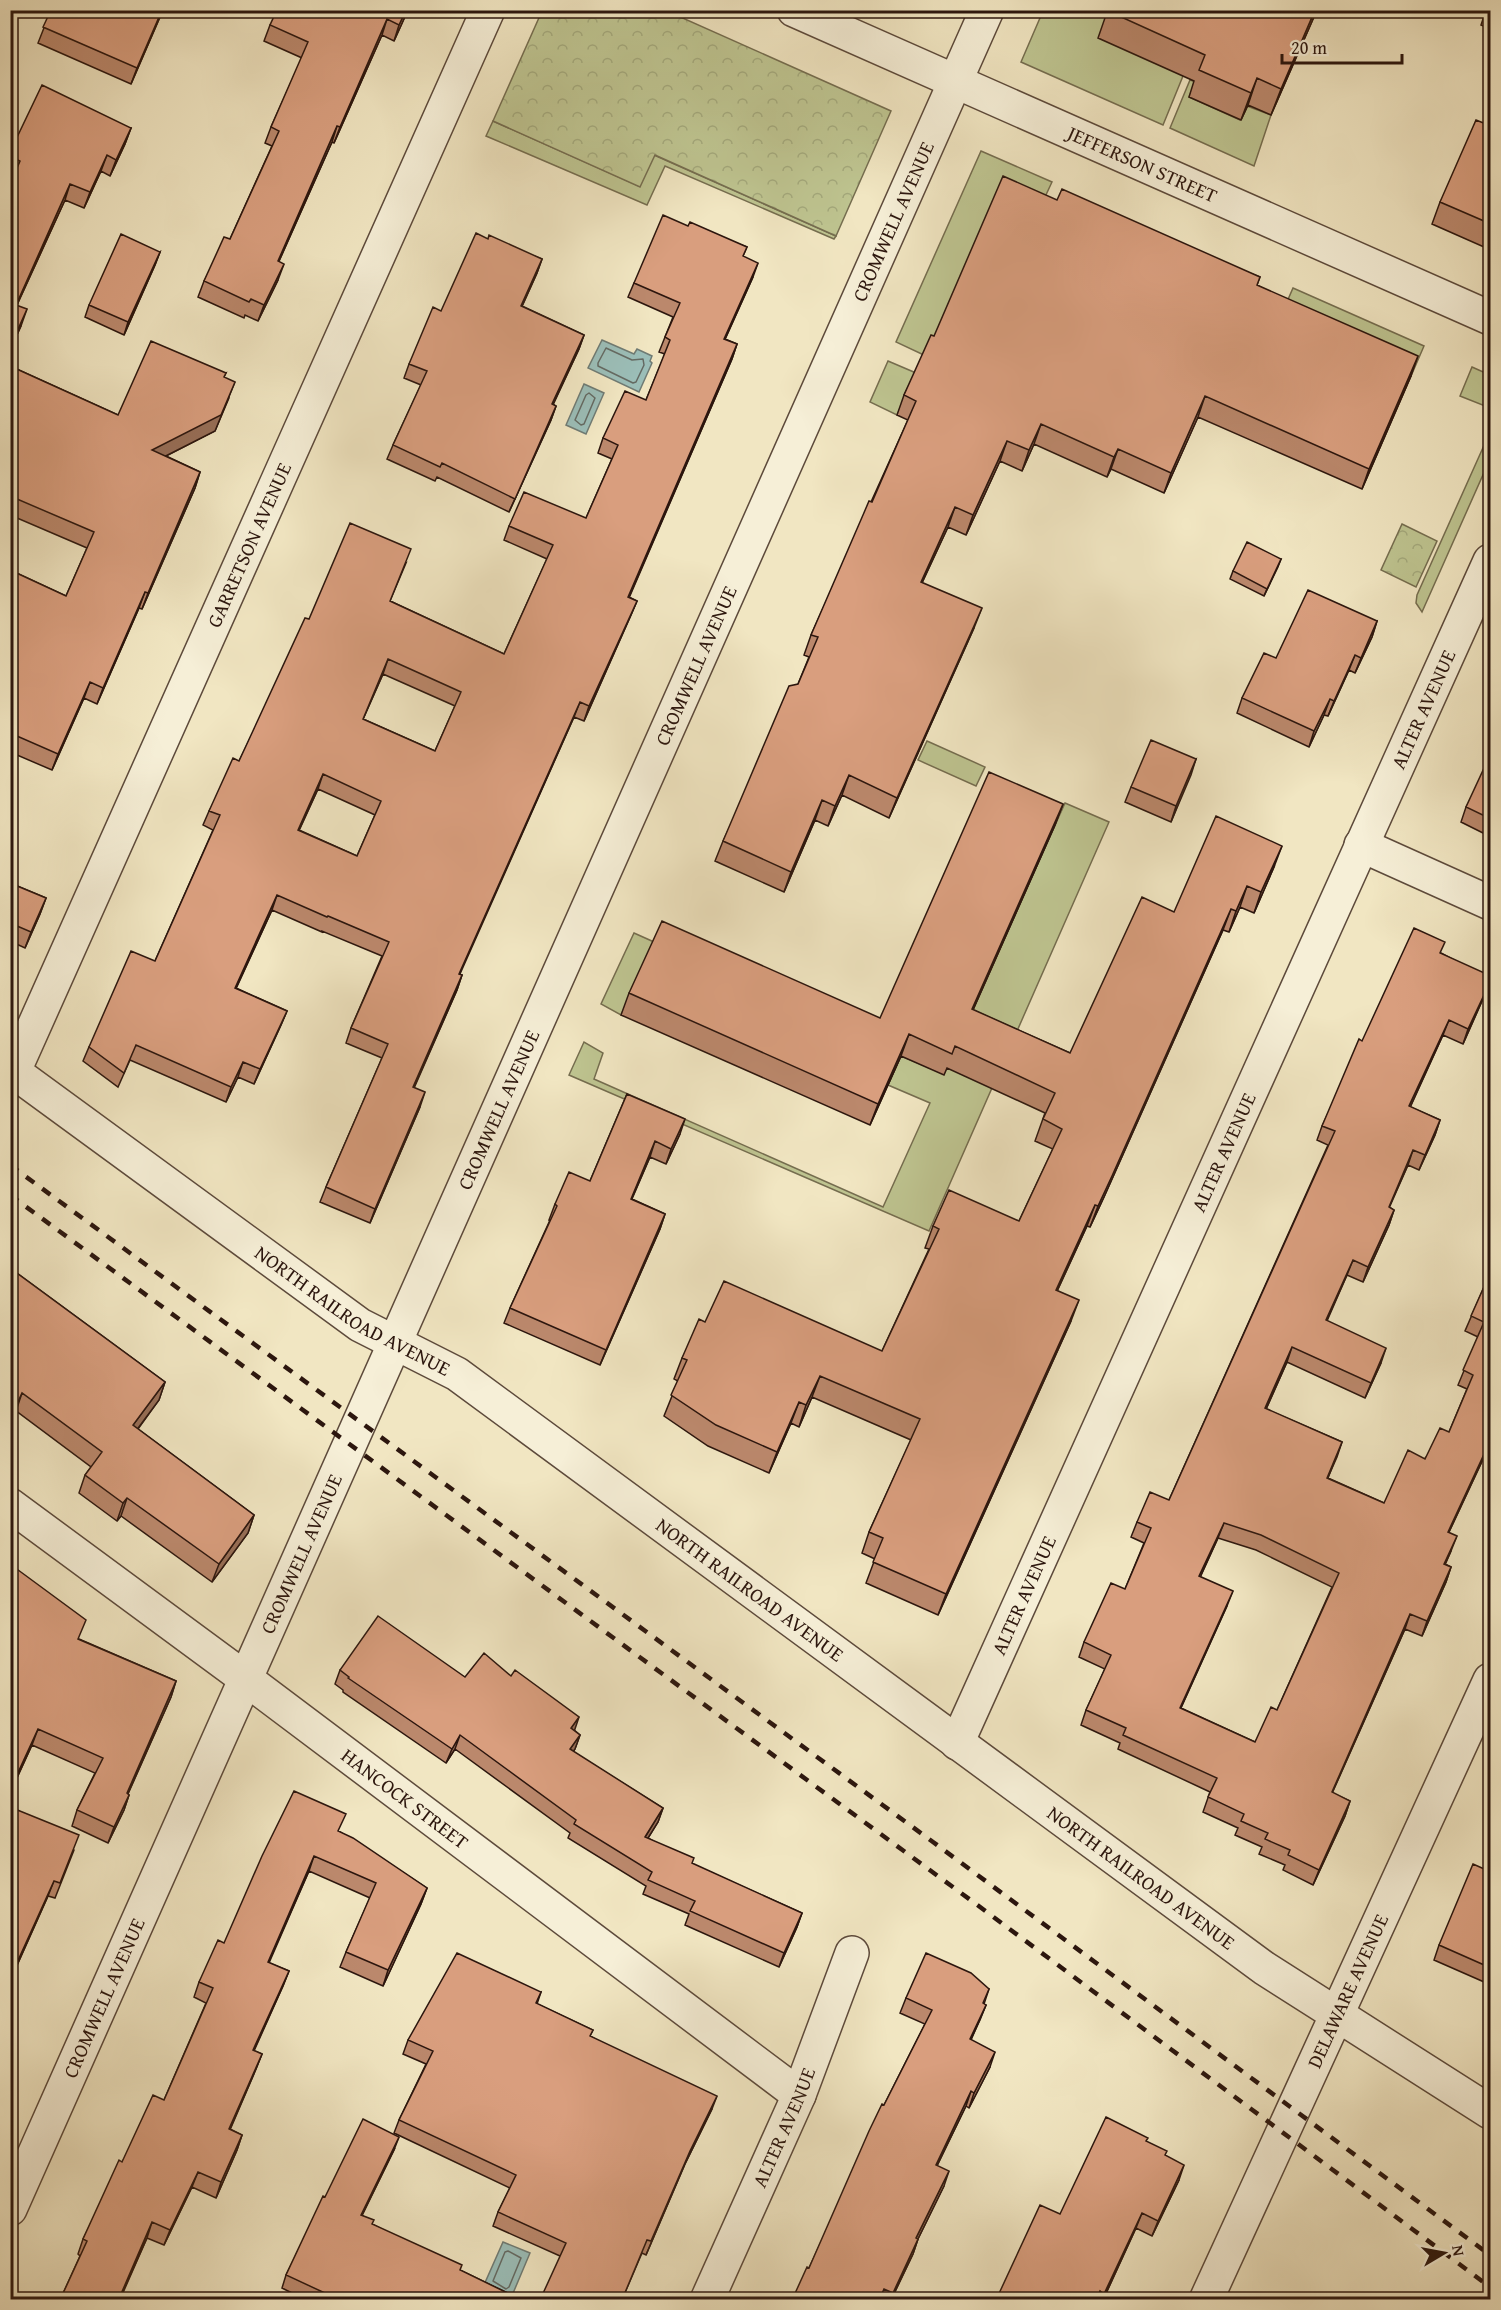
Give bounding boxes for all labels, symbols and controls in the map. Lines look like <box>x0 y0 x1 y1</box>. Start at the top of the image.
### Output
scale bar <box>1282 27 1402 65</box>
text: 20 m <box>1291 34 1327 61</box>
street label: JEFFERSON STREET <box>1060 117 1222 210</box>
street label: CROMWELL AVENUE <box>844 137 941 306</box>
street label: GARRETSON AVENUE <box>199 458 298 632</box>
street label: CROMWELL AVENUE <box>647 581 744 750</box>
street label: ALTER AVENUE <box>1383 645 1462 773</box>
street label: CROMWELL AVENUE <box>450 1025 546 1194</box>
street label: ALTER AVENUE <box>1183 1088 1262 1216</box>
street label: NORTH RAILROAD AVENUE <box>249 1238 456 1382</box>
street label: CROMWELL AVENUE <box>252 1469 349 1638</box>
street label: NORTH RAILROAD AVENUE <box>650 1510 850 1668</box>
street label: ALTER AVENUE <box>984 1531 1063 1659</box>
street label: HANCOCK STREET <box>335 1741 475 1856</box>
street label: NORTH RAILROAD AVENUE <box>1042 1798 1242 1956</box>
street label: DELAWARE AVENUE <box>1299 1909 1395 2073</box>
street label: CROMWELL AVENUE <box>55 1913 152 2082</box>
street label: ALTER AVENUE <box>744 2063 822 2192</box>
north arrow <box>1414 2223 1474 2283</box>
text: N <box>1446 2243 1472 2258</box>

